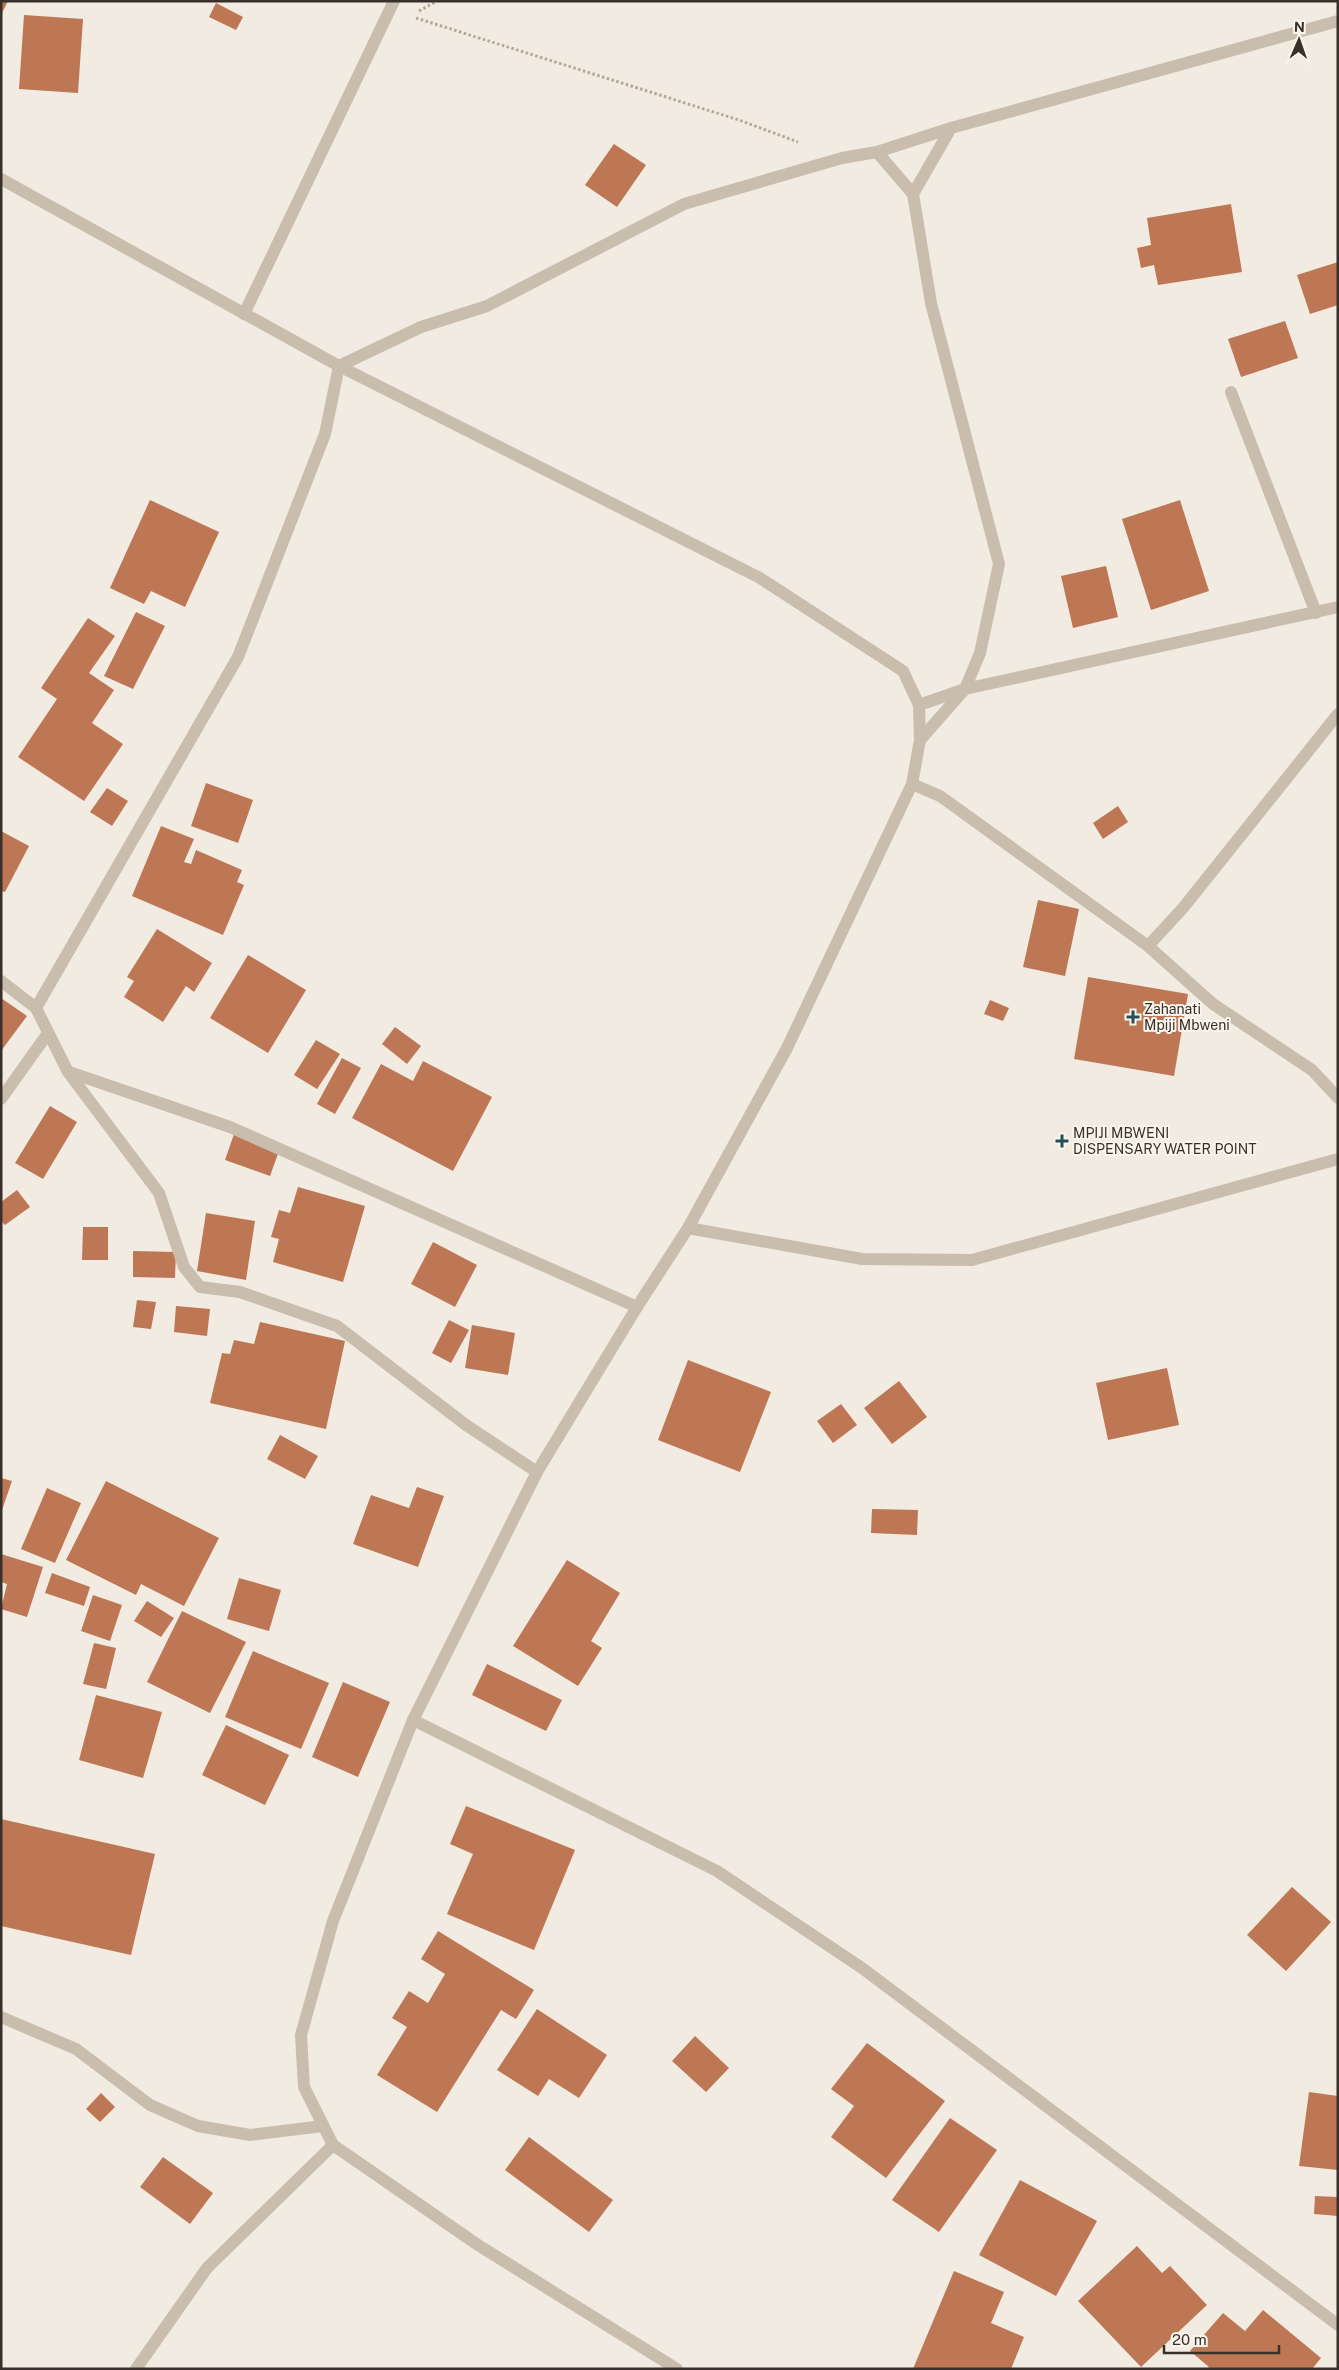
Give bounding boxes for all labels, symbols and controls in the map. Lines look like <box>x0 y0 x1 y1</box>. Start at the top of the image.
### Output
north arrow <box>1274 15 1324 65</box>
text: N <box>1294 19 1305 35</box>
place label: Zahanati Mpiji Mbweni <box>1144 1001 1230 1033</box>
marker: Zahanati Mpiji Mbweni <box>1126 1010 1140 1024</box>
place label: MPIJI MBWENI DISPENSARY WATER POINT <box>1073 1125 1257 1157</box>
marker: MPIJI MBWENI DISPENSARY WATER POINT <box>1055 1134 1069 1148</box>
scale bar <box>1164 2322 1279 2354</box>
text: 20 m <box>1172 2331 1207 2348</box>

